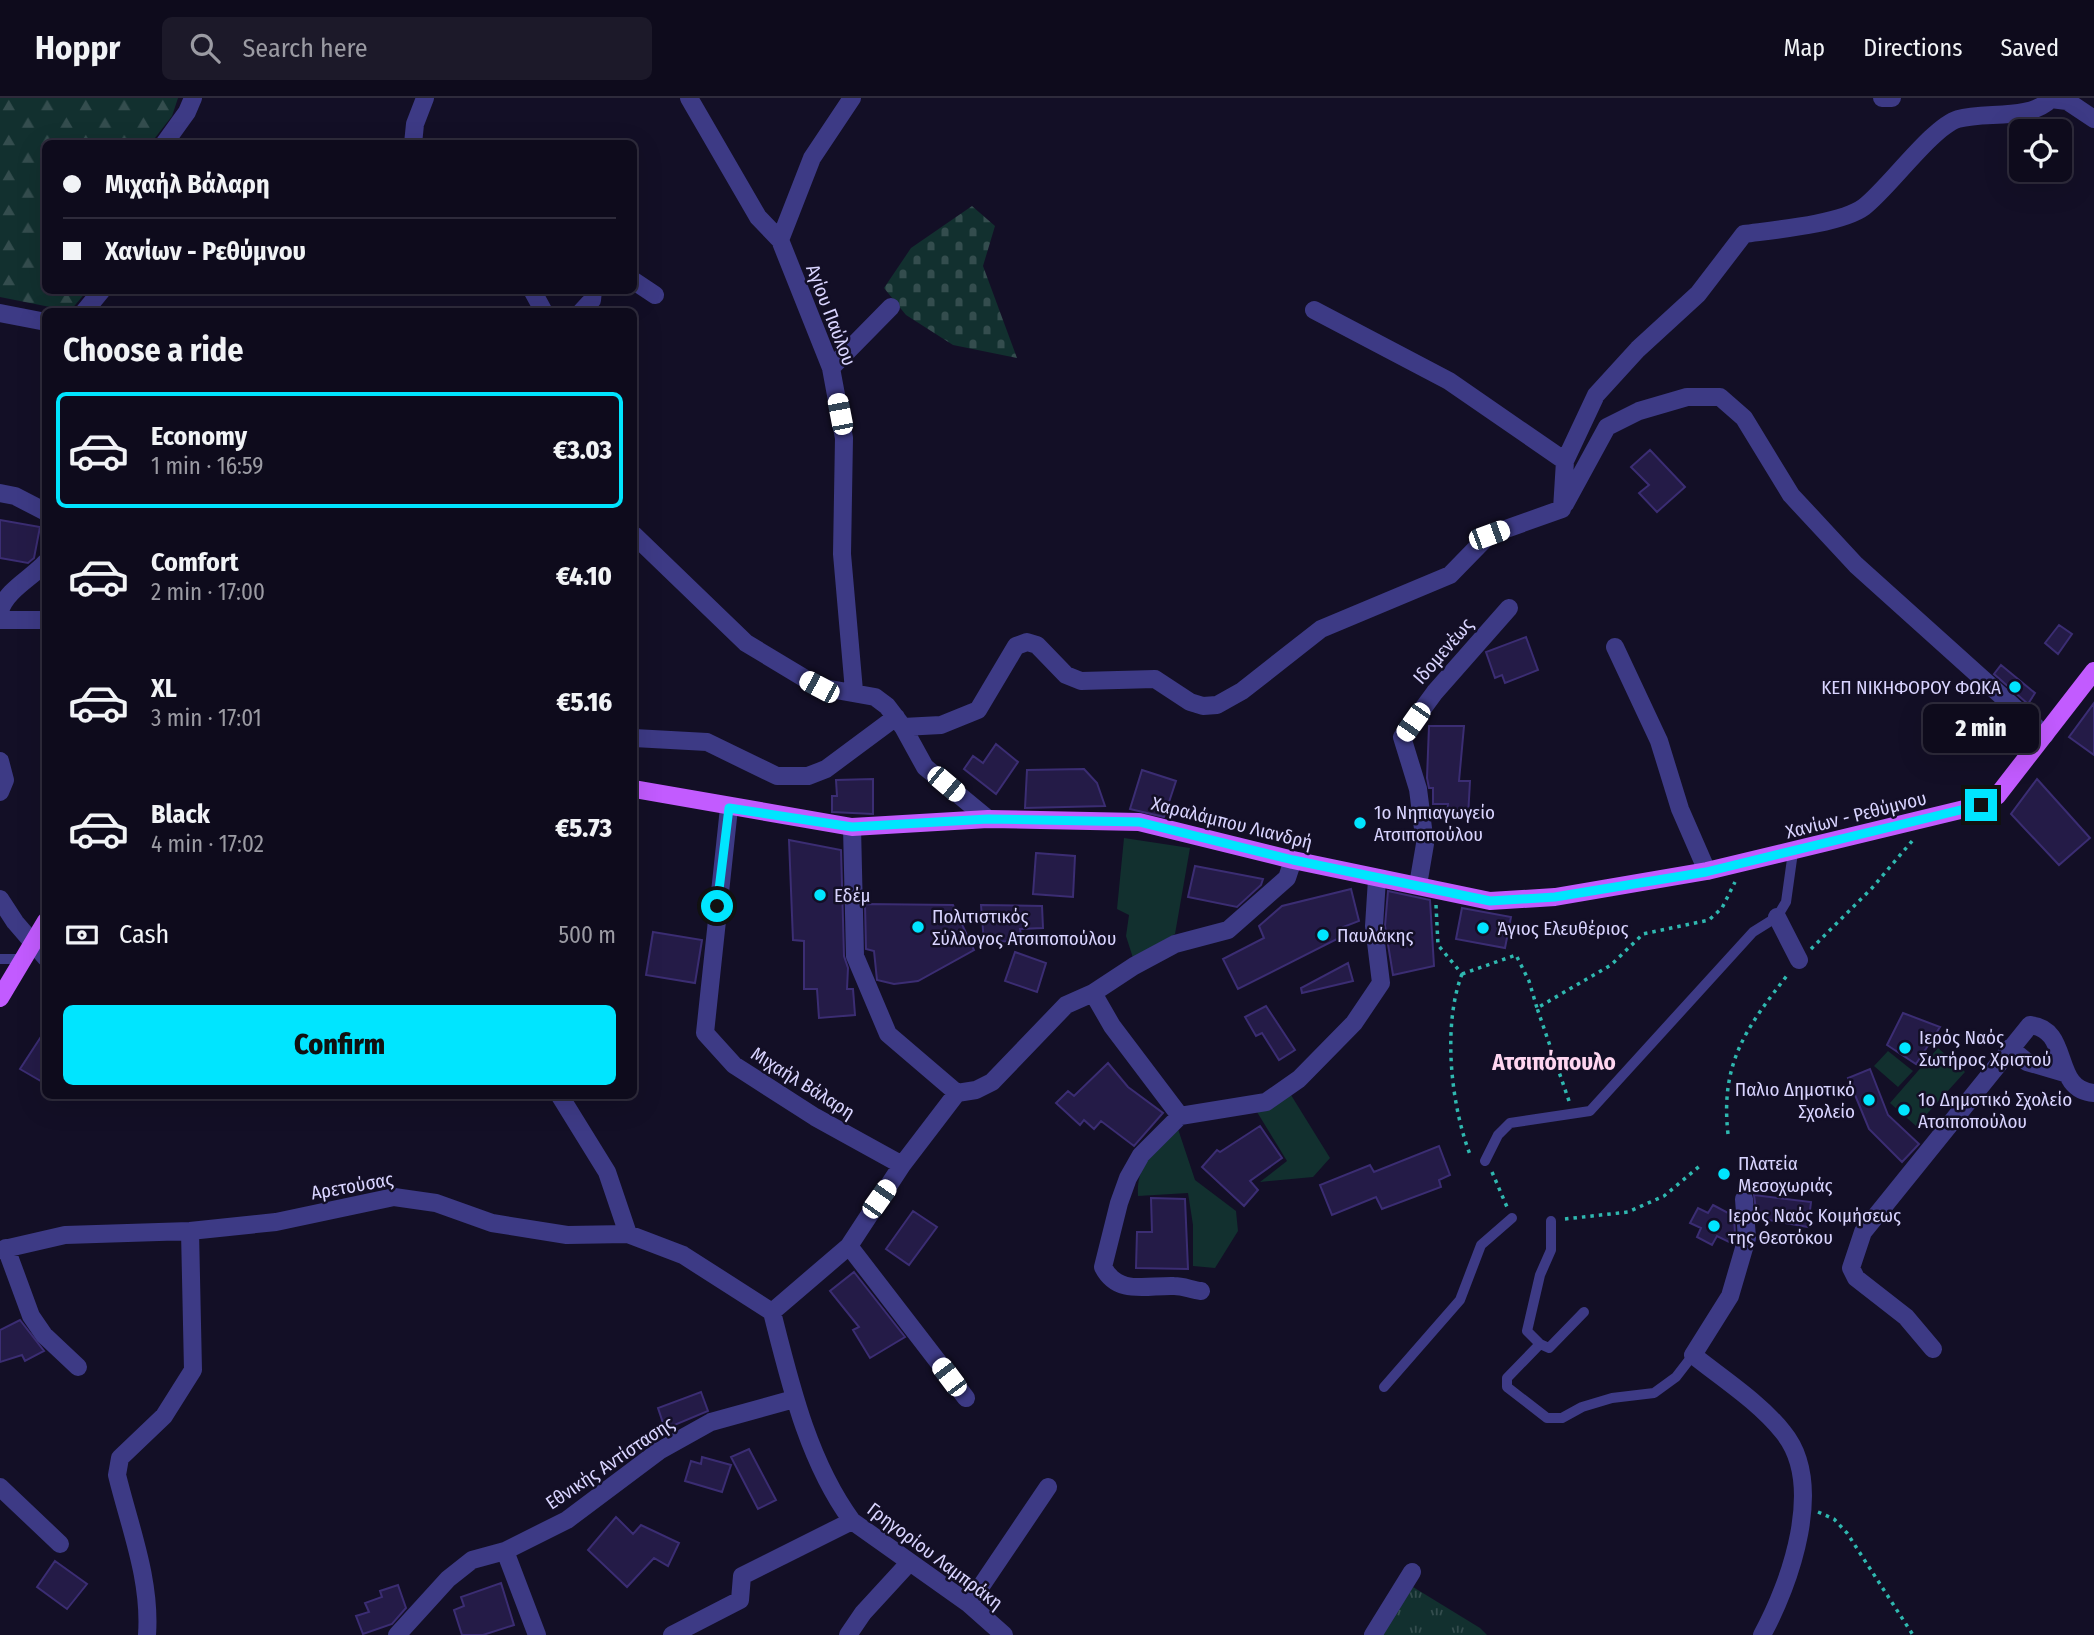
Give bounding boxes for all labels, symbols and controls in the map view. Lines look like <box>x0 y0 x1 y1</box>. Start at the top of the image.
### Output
search box <box>162 17 652 80</box>
text: Hoppr <box>35 28 120 68</box>
icon: search <box>186 29 224 67</box>
text: Search here <box>242 33 368 64</box>
text: Map <box>1784 34 1825 62</box>
text: Directions <box>1863 34 1962 62</box>
text: Saved <box>2000 34 2059 62</box>
map controls <box>2009 119 2072 182</box>
button: locate <box>2009 119 2072 182</box>
text: Μιχαήλ Βάλαρη <box>105 169 270 200</box>
text: Χανίων - Ρεθύμνου <box>105 236 306 267</box>
street label: Αγίου Παύλου <box>801 261 861 369</box>
text: Choose a ride <box>63 331 244 369</box>
car <box>826 391 855 437</box>
icon: car <box>67 419 130 482</box>
text: Economy <box>151 421 247 452</box>
text: €3.03 <box>553 435 612 466</box>
text: 1 min · 16:59 <box>151 452 263 480</box>
car <box>1466 518 1513 552</box>
icon: car <box>67 545 130 608</box>
text: Comfort <box>151 547 239 578</box>
text: €4.10 <box>556 561 612 592</box>
text: 2 min · 17:00 <box>151 578 265 606</box>
street label: Ιδομενέως <box>1408 613 1478 689</box>
car <box>796 668 843 706</box>
icon: car <box>67 671 130 734</box>
text: XL <box>151 673 177 704</box>
place label: ΚΕΠ ΝΙΚΗΦΟΡΟΥ ΦΩΚΑ <box>1821 676 2001 699</box>
marker: ΚΕΠ ΝΙΚΗΦΟΡΟΥ ΦΩΚΑ <box>2007 679 2023 695</box>
text: €5.16 <box>556 687 612 718</box>
car <box>1393 699 1434 745</box>
text: 3 min · 17:01 <box>151 704 262 732</box>
callout: 2 min <box>1923 704 2039 752</box>
text: 2 min <box>1956 714 2006 742</box>
car <box>924 762 969 806</box>
street label: Χανίων - Ρεθύμνου <box>1783 786 1929 844</box>
route end <box>1965 789 1997 821</box>
street label: Χαραλάμπου Λιανδρή <box>1149 792 1315 854</box>
icon: car <box>67 797 130 860</box>
text: Black <box>151 799 210 830</box>
place label: 1ο Νηπιαγωγείο Ατσιποπούλου <box>1374 801 1495 846</box>
text: €5.73 <box>555 813 612 844</box>
marker: 1ο Νηπιαγωγείο Ατσιποπούλου <box>1352 815 1368 831</box>
text: 4 min · 17:02 <box>151 830 264 858</box>
place label: Εδέμ <box>834 884 871 907</box>
marker: Εδέμ <box>812 887 828 903</box>
route start <box>701 890 733 922</box>
place label: Πολιτιστικός Σύλλογος Ατσιποπούλου <box>932 905 1117 950</box>
icon: cash <box>63 916 101 954</box>
place label: Άγιος Ελευθέριος <box>1497 917 1629 940</box>
text: Cash <box>119 919 169 950</box>
marker: Πολιτιστικός Σύλλογος Ατσιποπούλου <box>910 919 926 935</box>
marker: Άγιος Ελευθέριος <box>1475 920 1491 936</box>
text: 500 m <box>558 921 616 949</box>
place label: Παυλάκης <box>1337 924 1414 947</box>
marker: Παυλάκης <box>1315 927 1331 943</box>
button: Confirm <box>63 1005 616 1085</box>
place label: Ιερός Ναός Σωτήρος Χριστού <box>1919 1026 2052 1071</box>
marker: Ιερός Ναός Σωτήρος Χριστού <box>1897 1040 1913 1056</box>
street label: Μιχαήλ Βάλαρη <box>747 1042 859 1124</box>
district label: Ατσιπόπουλο <box>1491 1048 1616 1076</box>
place label: Παλιο Δημοτικό Σχολείο <box>1735 1078 1855 1123</box>
place label: 1ο Δημοτικό Σχολείο Ατσιποπούλου <box>1918 1088 2072 1133</box>
marker: Παλιο Δημοτικό Σχολείο <box>1861 1092 1877 1108</box>
marker: 1ο Δημοτικό Σχολείο Ατσιποπούλου <box>1896 1102 1912 1118</box>
place label: Πλατεία Μεσοχωριάς <box>1738 1152 1833 1197</box>
marker: Πλατεία Μεσοχωριάς <box>1716 1166 1732 1182</box>
street label: Αρετούσας <box>309 1167 395 1205</box>
car <box>859 1176 900 1222</box>
place label: Ιερός Ναός Κοιμήσεως της Θεοτόκου <box>1727 1204 1901 1249</box>
marker: Ιερός Ναός Κοιμήσεως της Θεοτόκου <box>1706 1218 1722 1234</box>
car <box>928 1354 971 1400</box>
street label: Εθνικής Αντίστασης <box>542 1412 678 1514</box>
street label: Γρηγορίου Λαμπράκη <box>863 1498 1007 1614</box>

